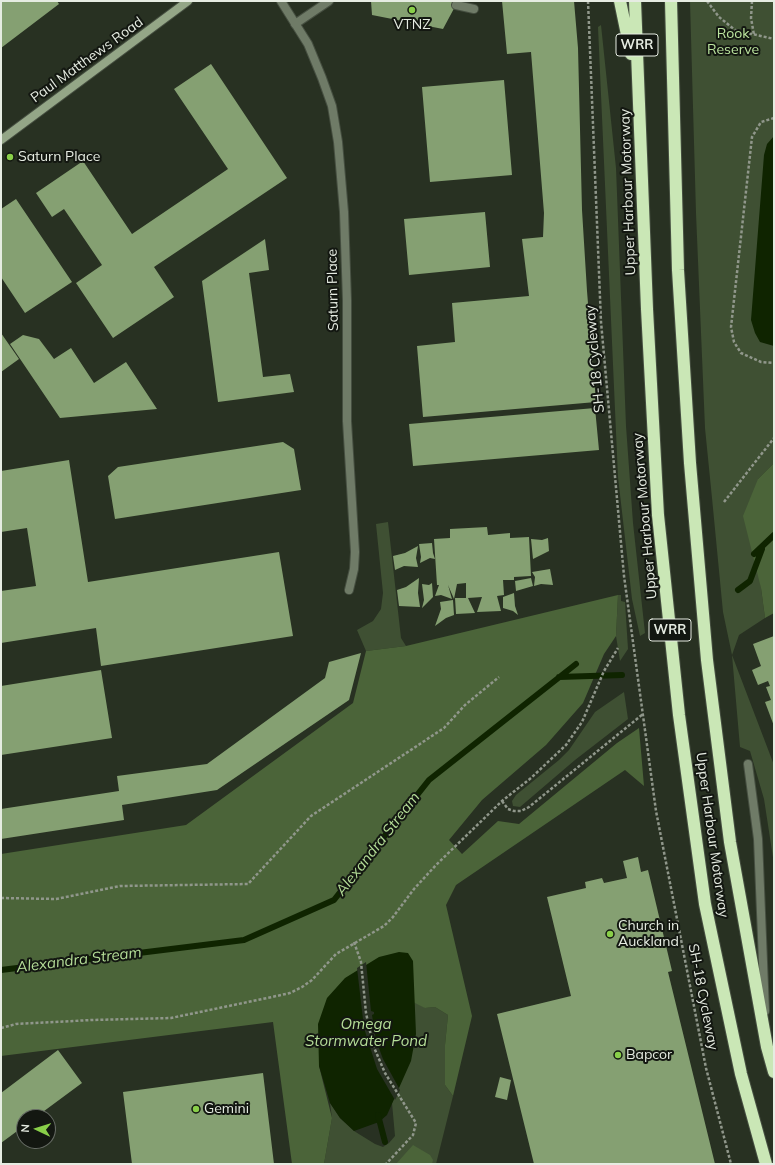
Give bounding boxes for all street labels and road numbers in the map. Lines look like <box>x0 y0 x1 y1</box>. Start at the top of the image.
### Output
street label: Paul Matthews Road <box>27 14 147 106</box>
road number: WRR <box>616 34 658 56</box>
street label: Upper Harbour Motorway <box>617 108 639 276</box>
street label: Saturn Place <box>324 249 342 331</box>
street label: SH-18 Cycleway <box>582 304 608 414</box>
street label: Upper Harbour Motorway <box>629 432 661 600</box>
road number: WRR <box>649 619 691 641</box>
street label: Upper Harbour Motorway <box>692 751 732 919</box>
street label: SH-18 Cycleway <box>684 942 722 1052</box>

